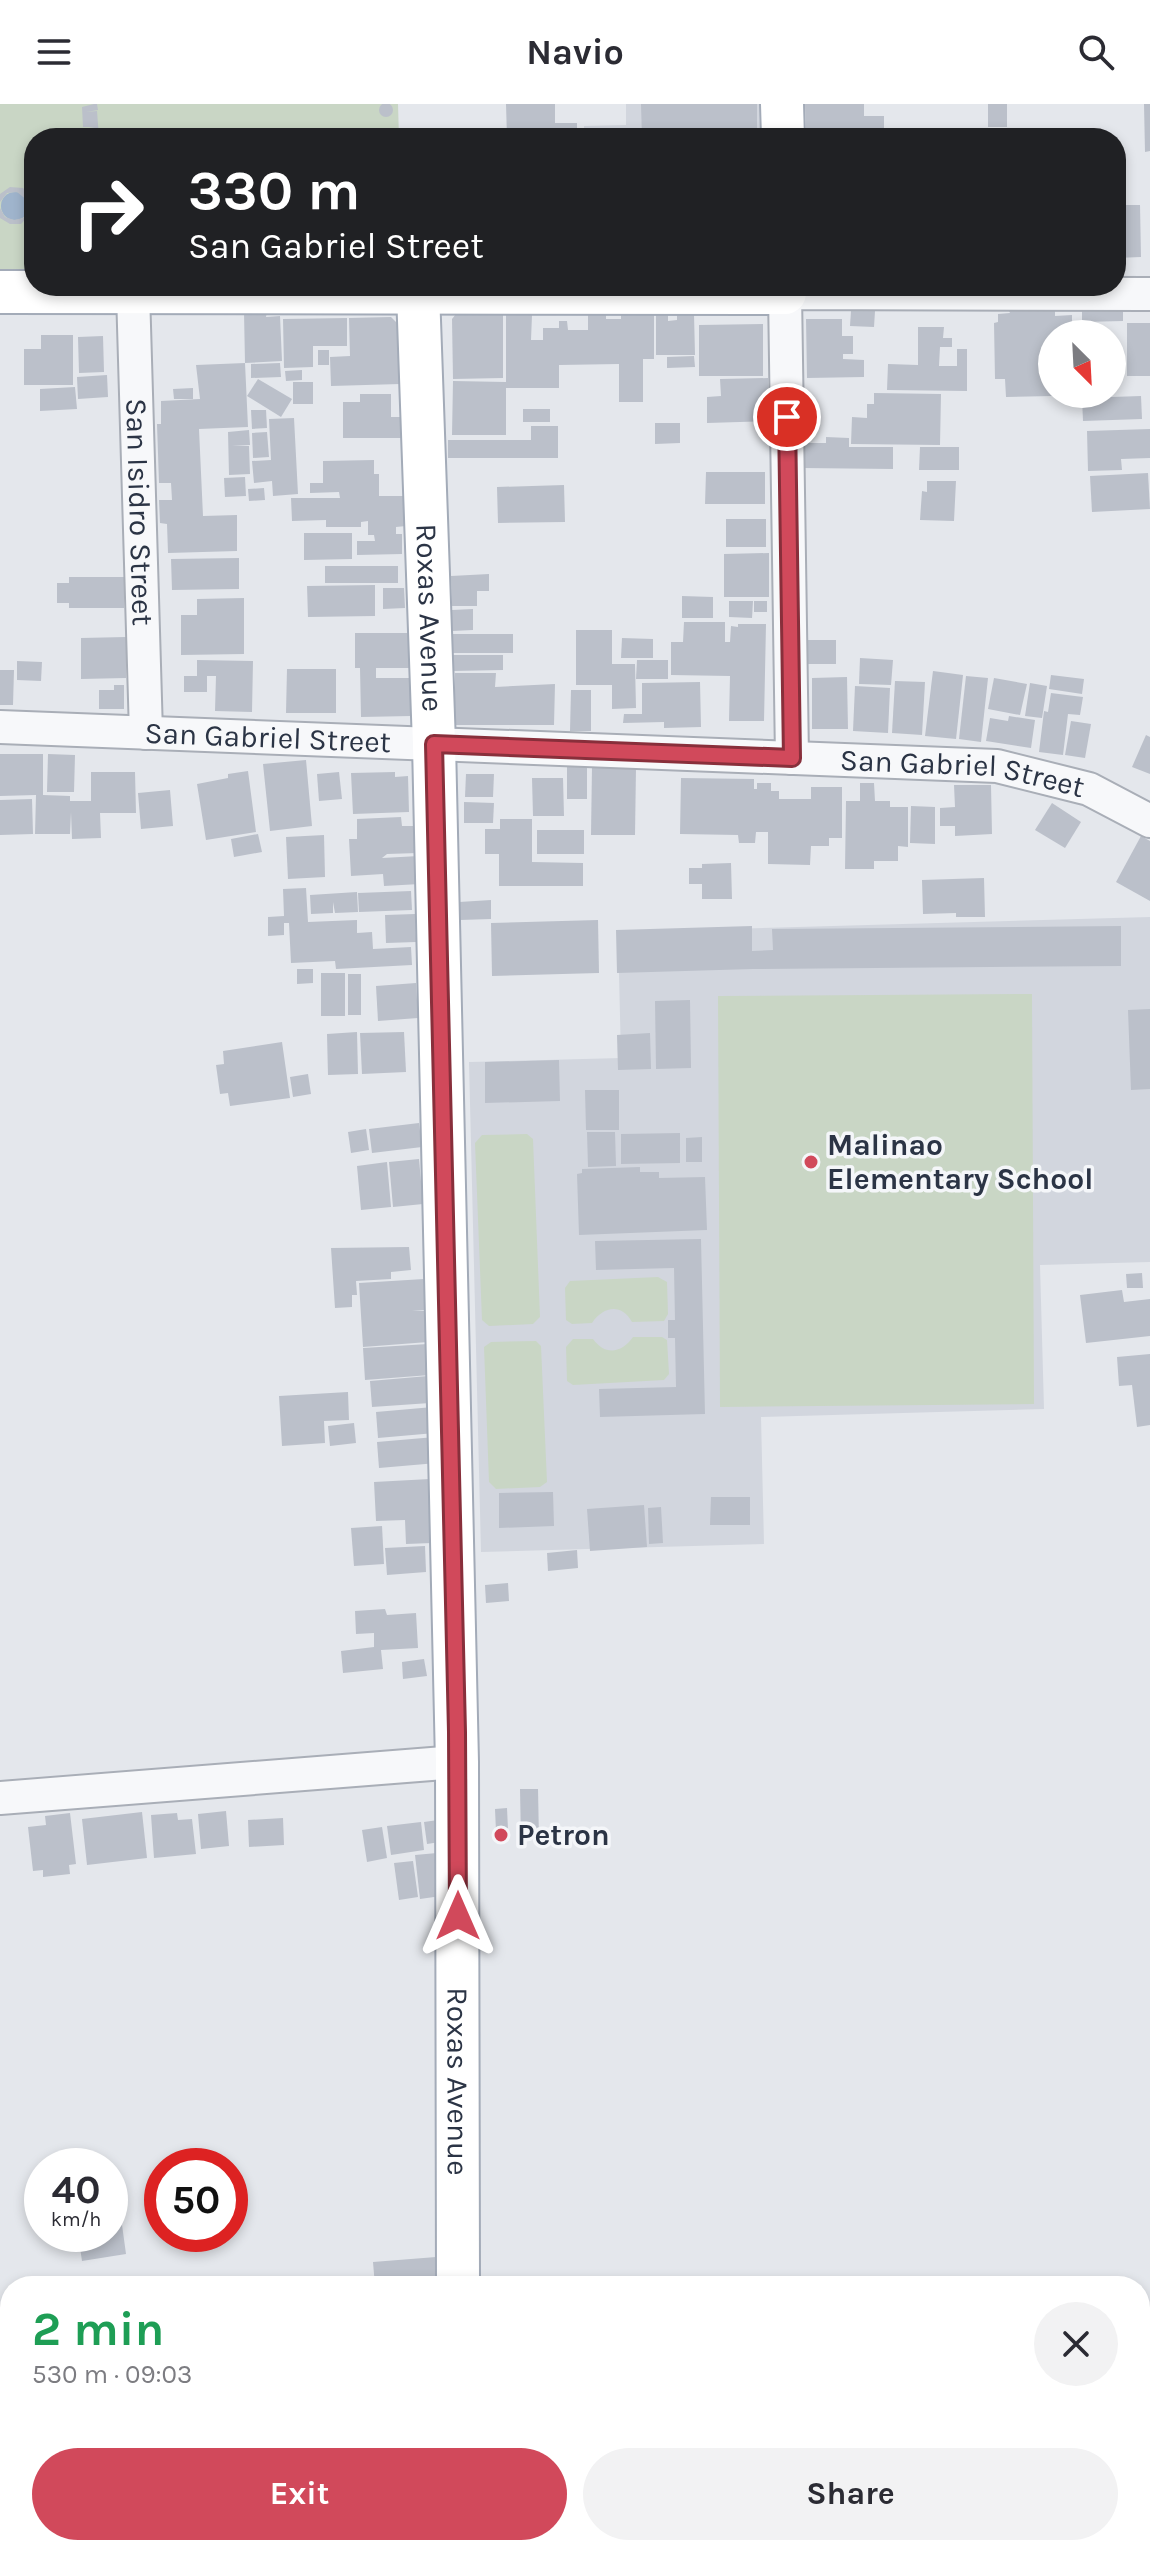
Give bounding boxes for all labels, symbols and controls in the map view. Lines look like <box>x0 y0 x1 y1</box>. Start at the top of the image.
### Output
icon: menu <box>32 30 76 74</box>
icon: search <box>1074 30 1118 74</box>
text: Navio <box>526 31 624 73</box>
text: 330 m <box>188 158 360 223</box>
icon: right <box>56 160 160 264</box>
text: San Gabriel Street <box>188 225 484 267</box>
north arrow <box>1038 320 1126 408</box>
map controls <box>1038 320 1126 408</box>
pin <box>753 383 821 451</box>
icon: arrive <box>765 395 809 439</box>
street label: San Isidro Street <box>118 398 161 626</box>
street label: Roxas Avenue <box>408 523 451 713</box>
street label: San Gabriel Street <box>144 715 392 760</box>
street label: San Gabriel Street <box>839 742 1088 805</box>
place label: Malinao Elementary School <box>827 1127 1093 1197</box>
marker: Malinao Elementary School <box>802 1153 820 1171</box>
place label: Petron <box>517 1817 610 1853</box>
marker: Petron <box>492 1826 510 1844</box>
position arrow <box>416 1874 500 1958</box>
street label: Roxas Avenue <box>439 1987 476 2176</box>
speed limit sign: 50 <box>144 2148 248 2252</box>
text: 40 <box>51 2166 101 2213</box>
text: km/h <box>51 2208 101 2231</box>
text: 2 min <box>32 2301 164 2357</box>
button: close <box>1034 2302 1118 2386</box>
text: 530 m · 09:03 <box>32 2359 192 2390</box>
button: Exit <box>32 2448 567 2540</box>
button: Share <box>583 2448 1118 2540</box>

